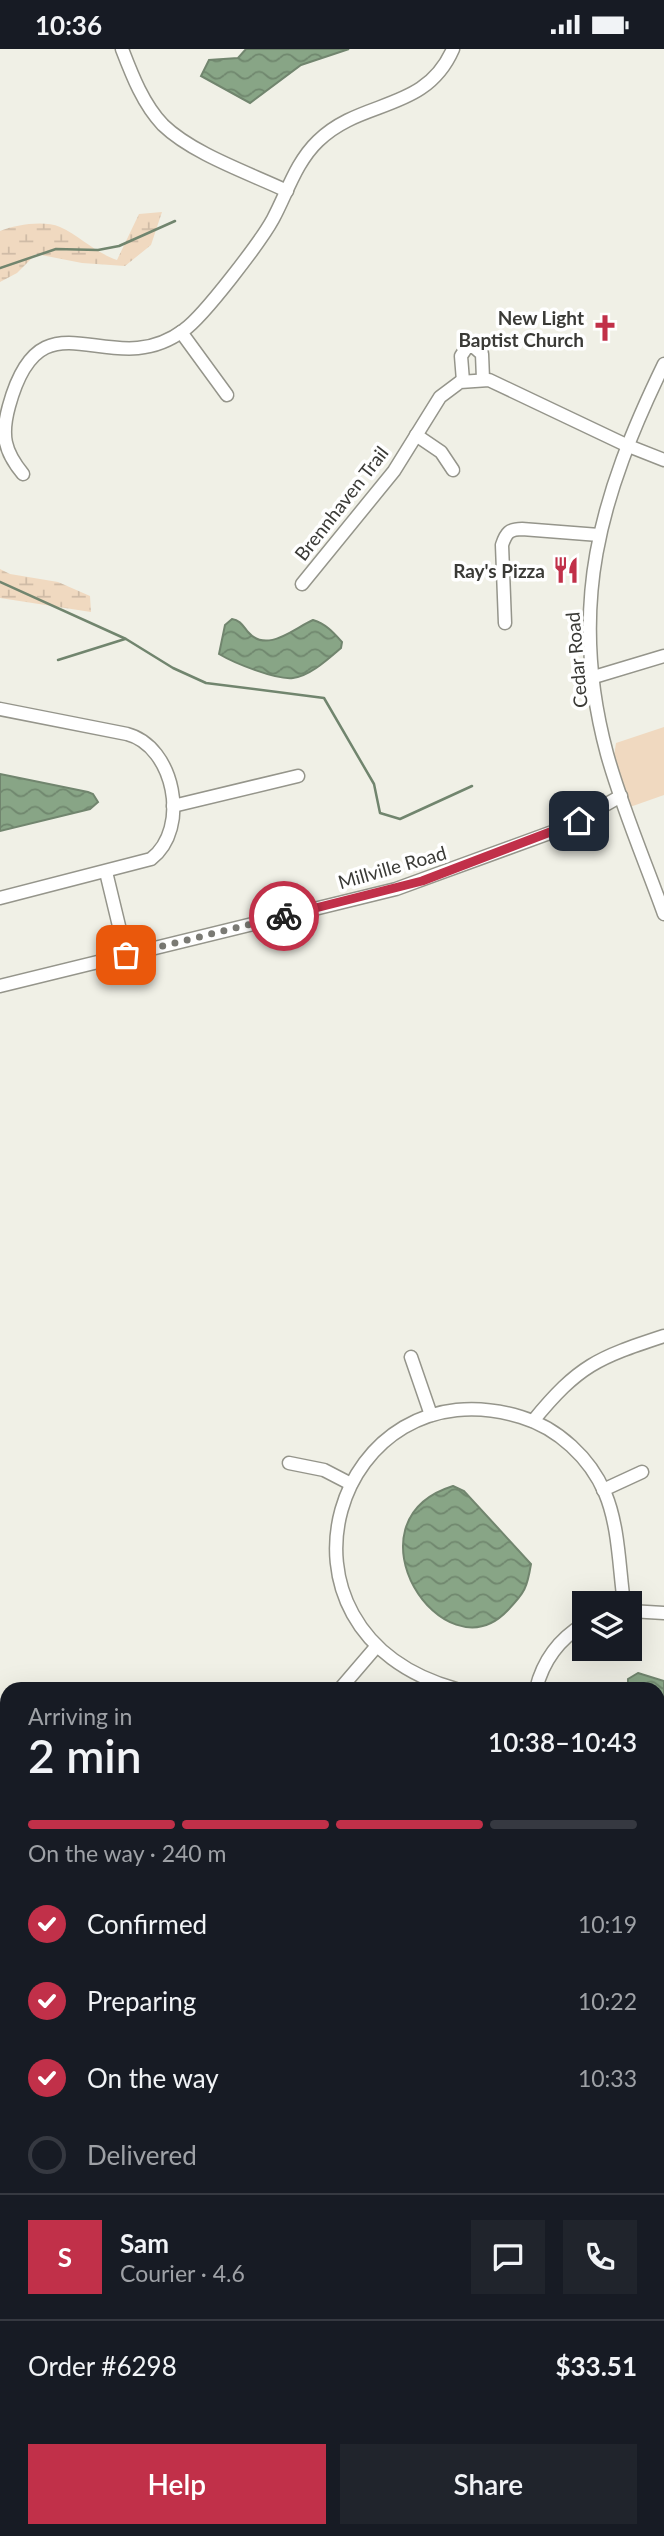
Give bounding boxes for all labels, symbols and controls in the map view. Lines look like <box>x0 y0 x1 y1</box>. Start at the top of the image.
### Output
text: 10:36 <box>35 9 102 41</box>
place label: New Light Baptist Church <box>458 306 584 351</box>
church icon: New Light Baptist Church <box>590 313 620 343</box>
street label: Brennhaven Trail <box>289 441 393 565</box>
restaurant icon: Ray's Pizza <box>551 555 581 585</box>
place label: Ray's Pizza <box>453 559 545 582</box>
street label: Cedar Road <box>560 611 592 709</box>
pin <box>549 791 609 851</box>
icon: home <box>560 802 598 840</box>
street label: Millville Road <box>335 841 449 893</box>
courier <box>249 881 319 951</box>
icon: bike <box>265 897 303 935</box>
pin <box>96 925 156 985</box>
icon: bag <box>107 936 145 974</box>
map controls <box>572 1591 642 1661</box>
button: layers <box>572 1591 642 1661</box>
text: Arriving in <box>28 1702 132 1730</box>
text: 10:38–10:43 <box>488 1726 637 1758</box>
text: 2 min <box>28 1728 142 1783</box>
text: On the way · 240 m <box>28 1839 227 1867</box>
icon: check <box>28 1905 66 1943</box>
text: Confirmed <box>87 1908 207 1940</box>
text: 10:19 <box>578 1910 637 1938</box>
icon: check <box>28 1982 66 2020</box>
text: Preparing <box>87 1985 196 2017</box>
text: 10:22 <box>578 1987 637 2015</box>
icon: check <box>28 2059 66 2097</box>
text: On the way <box>87 2062 219 2094</box>
text: 10:33 <box>578 2064 637 2092</box>
text: Delivered <box>87 2139 197 2171</box>
button: chat <box>471 2220 545 2294</box>
button: phone <box>563 2220 637 2294</box>
text: Sam <box>120 2227 169 2259</box>
text: S <box>58 2241 72 2273</box>
text: Courier · 4.6 <box>120 2259 245 2287</box>
text: Order #6298 <box>28 2350 177 2382</box>
text: $33.51 <box>555 2350 637 2382</box>
button: Help <box>28 2444 326 2524</box>
button: Share <box>340 2444 637 2524</box>

